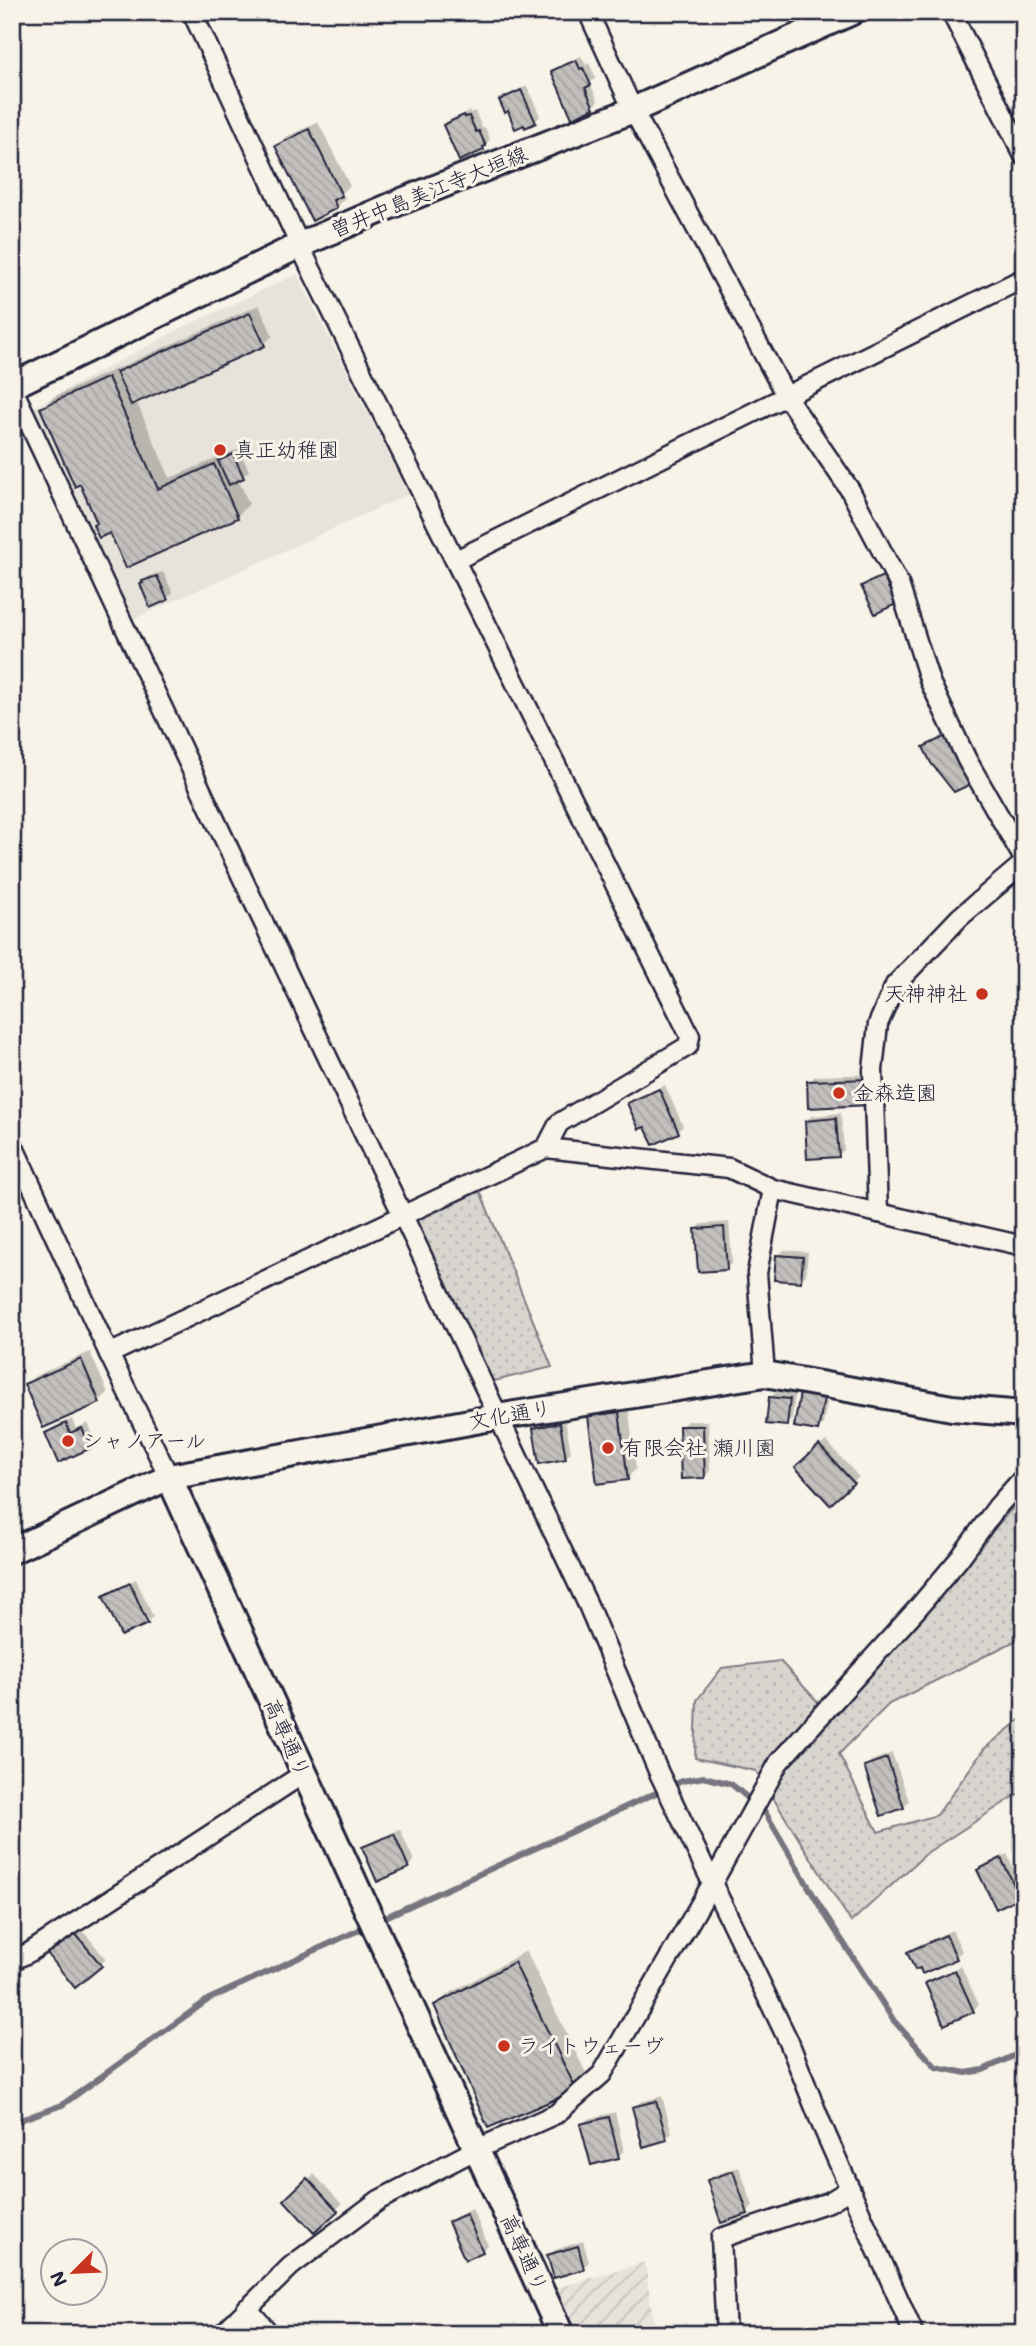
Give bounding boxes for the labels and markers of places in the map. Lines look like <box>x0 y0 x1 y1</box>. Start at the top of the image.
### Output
place label: 真正幼稚園 <box>234 435 339 462</box>
marker: 真正幼稚園 <box>212 442 228 458</box>
place label: 天神神社 <box>884 979 968 1006</box>
marker: 天神神社 <box>974 986 990 1002</box>
place label: 金森造園 <box>853 1078 937 1105</box>
marker: 金森造園 <box>831 1085 847 1101</box>
place label: シャノアール <box>82 1426 206 1453</box>
marker: シャノアール <box>60 1433 76 1449</box>
place label: 有限会社 瀬川園 <box>622 1433 776 1460</box>
marker: 有限会社 瀬川園 <box>600 1440 616 1456</box>
place label: ライトウェーヴ <box>518 2031 664 2058</box>
marker: ライトウェーヴ <box>496 2038 512 2054</box>

